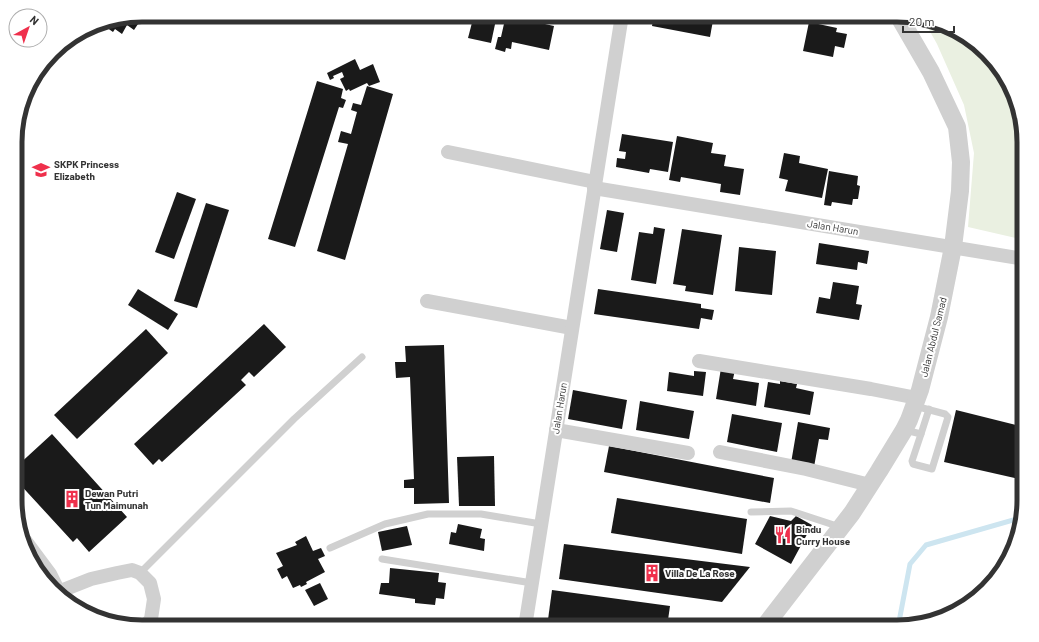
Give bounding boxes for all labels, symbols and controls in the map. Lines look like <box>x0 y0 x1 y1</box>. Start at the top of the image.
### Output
north arrow <box>8 8 48 48</box>
scale bar <box>903 8 954 34</box>
text: N <box>28 13 42 27</box>
text: 20 m <box>909 14 935 28</box>
place label: SKPK Princess Elizabeth <box>54 158 119 182</box>
school or university icon: SKPK Princess Elizabeth <box>31 160 51 180</box>
street label: Jalan Harun <box>807 217 859 237</box>
street label: Jalan Abdul Samad <box>917 296 949 378</box>
street label: Jalan Harun <box>549 382 569 434</box>
place label: Dewan Putri Tun Maimunah <box>85 487 148 511</box>
building icon: Dewan Putri Tun Maimunah <box>62 489 82 509</box>
place label: Bindu Curry House <box>796 523 851 547</box>
restaurant icon: Bindu Curry House <box>773 525 793 545</box>
building icon: Villa De La Rose <box>642 563 662 583</box>
place label: Villa De La Rose <box>665 567 735 579</box>

